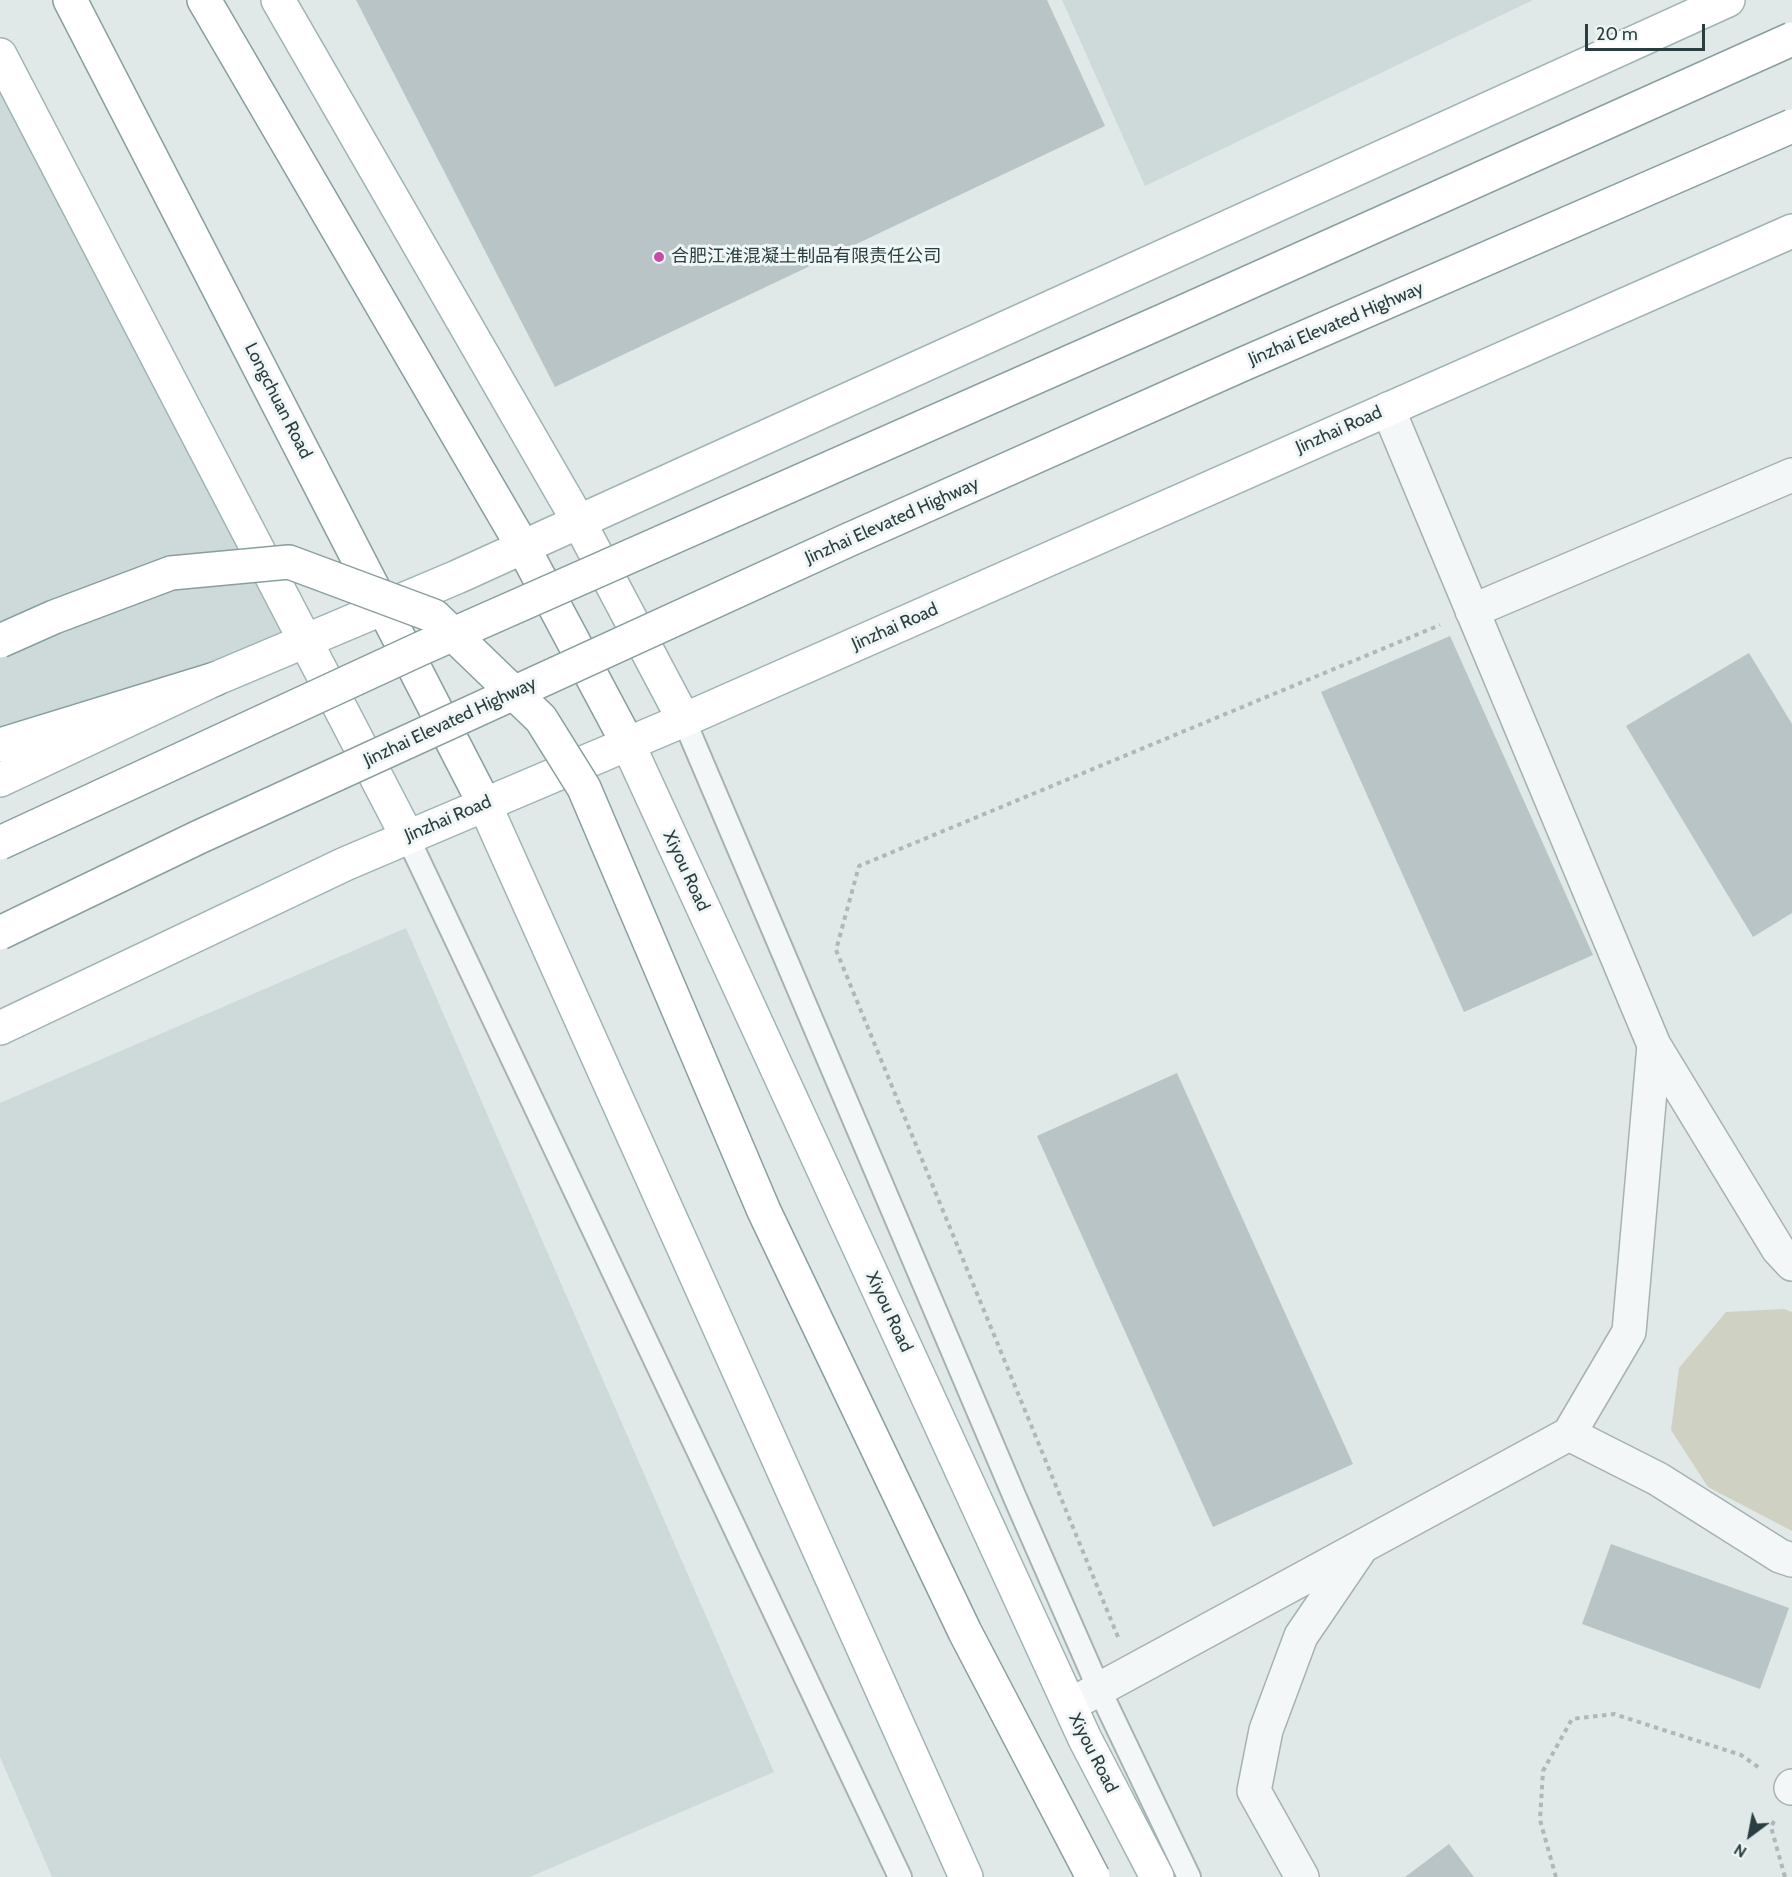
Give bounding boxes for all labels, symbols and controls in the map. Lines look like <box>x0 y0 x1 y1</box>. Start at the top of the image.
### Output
scale bar <box>1588 12 1708 50</box>
text: 20 m <box>1596 23 1638 45</box>
place label: 合肥江淮混凝土制品有限责任公司 <box>671 246 941 268</box>
marker: 合肥江淮混凝土制品有限责任公司 <box>652 250 666 264</box>
street label: Jinzhai Elevated Highway <box>1245 277 1427 371</box>
street label: Longchuan Road <box>240 340 316 462</box>
street label: Jinzhai Road <box>1293 401 1385 459</box>
street label: Jinzhai Elevated Highway <box>802 473 982 569</box>
street label: Jinzhai Road <box>849 598 941 656</box>
street label: Jinzhai Elevated Highway <box>360 672 540 772</box>
street label: Jinzhai Road <box>401 791 495 847</box>
street label: Xiyou Road <box>658 827 714 915</box>
street label: Xiyou Road <box>861 1268 917 1356</box>
street label: Xiyou Road <box>1064 1710 1122 1796</box>
north arrow <box>1720 1805 1780 1865</box>
text: N <box>1730 1840 1750 1862</box>

